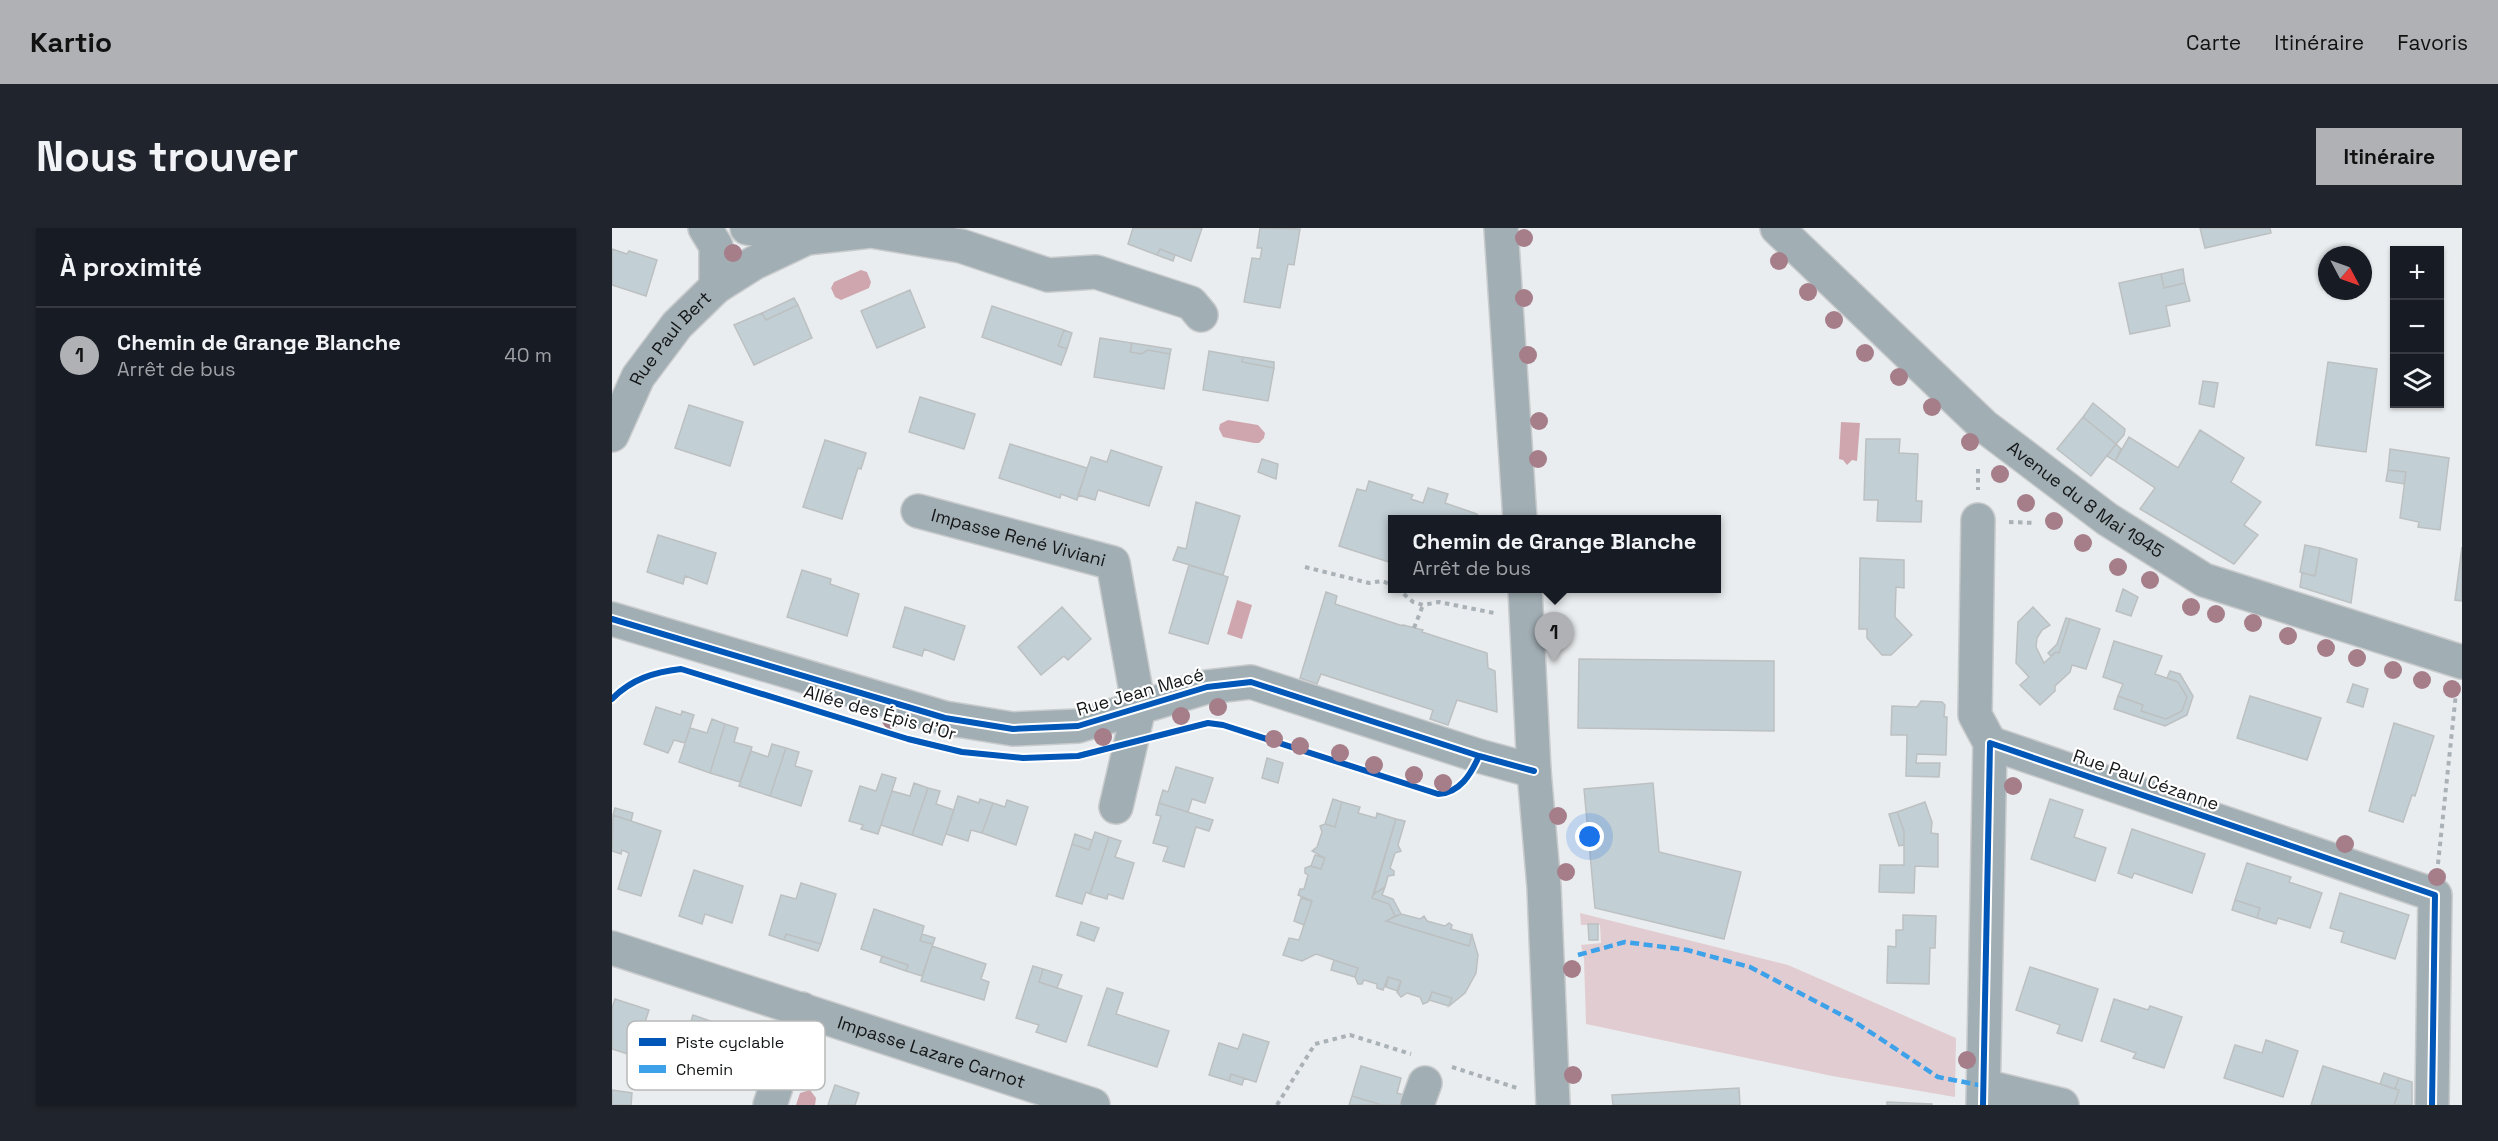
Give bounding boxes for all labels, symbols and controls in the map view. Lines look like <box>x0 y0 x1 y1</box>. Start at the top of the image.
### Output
text: Kartio <box>30 24 112 60</box>
text: Carte <box>2186 29 2241 56</box>
text: Itinéraire <box>2274 29 2364 56</box>
text: Favoris <box>2397 29 2468 56</box>
button: Itinéraire <box>2316 128 2462 185</box>
text: Nous trouver <box>36 130 298 183</box>
north arrow <box>2318 246 2372 300</box>
map controls <box>2390 246 2444 408</box>
button: + <box>2390 246 2444 300</box>
text: À proximité <box>60 250 202 284</box>
street label: Rue Paul Bert <box>624 286 716 388</box>
button: − <box>2390 300 2444 354</box>
text: Chemin de Grange Blanche <box>117 328 401 356</box>
text: 1 <box>75 342 84 368</box>
text: 40 m <box>504 342 552 368</box>
button: layers <box>2390 354 2444 408</box>
text: Arrêt de bus <box>117 356 236 382</box>
street label: Avenue du 8 Mai 1945 <box>2003 436 2168 563</box>
street label: Impasse René Viviani <box>929 503 1108 572</box>
popup <box>1388 515 1721 593</box>
text: Chemin de Grange Blanche <box>1413 527 1696 555</box>
text: Arrêt de bus <box>1413 555 1531 581</box>
pin: 1 <box>1534 612 1574 662</box>
street label: Rue Jean Macé <box>1073 662 1206 721</box>
street label: Allée des Épis d'Or <box>801 680 959 745</box>
street label: Rue Paul Cézanne <box>2070 744 2222 815</box>
your location <box>1575 822 1604 851</box>
street label: Impasse Lazare Carnot <box>835 1010 1029 1093</box>
legend <box>627 1021 825 1090</box>
text: Piste cyclable <box>676 1032 784 1053</box>
text: Chemin <box>676 1059 733 1080</box>

